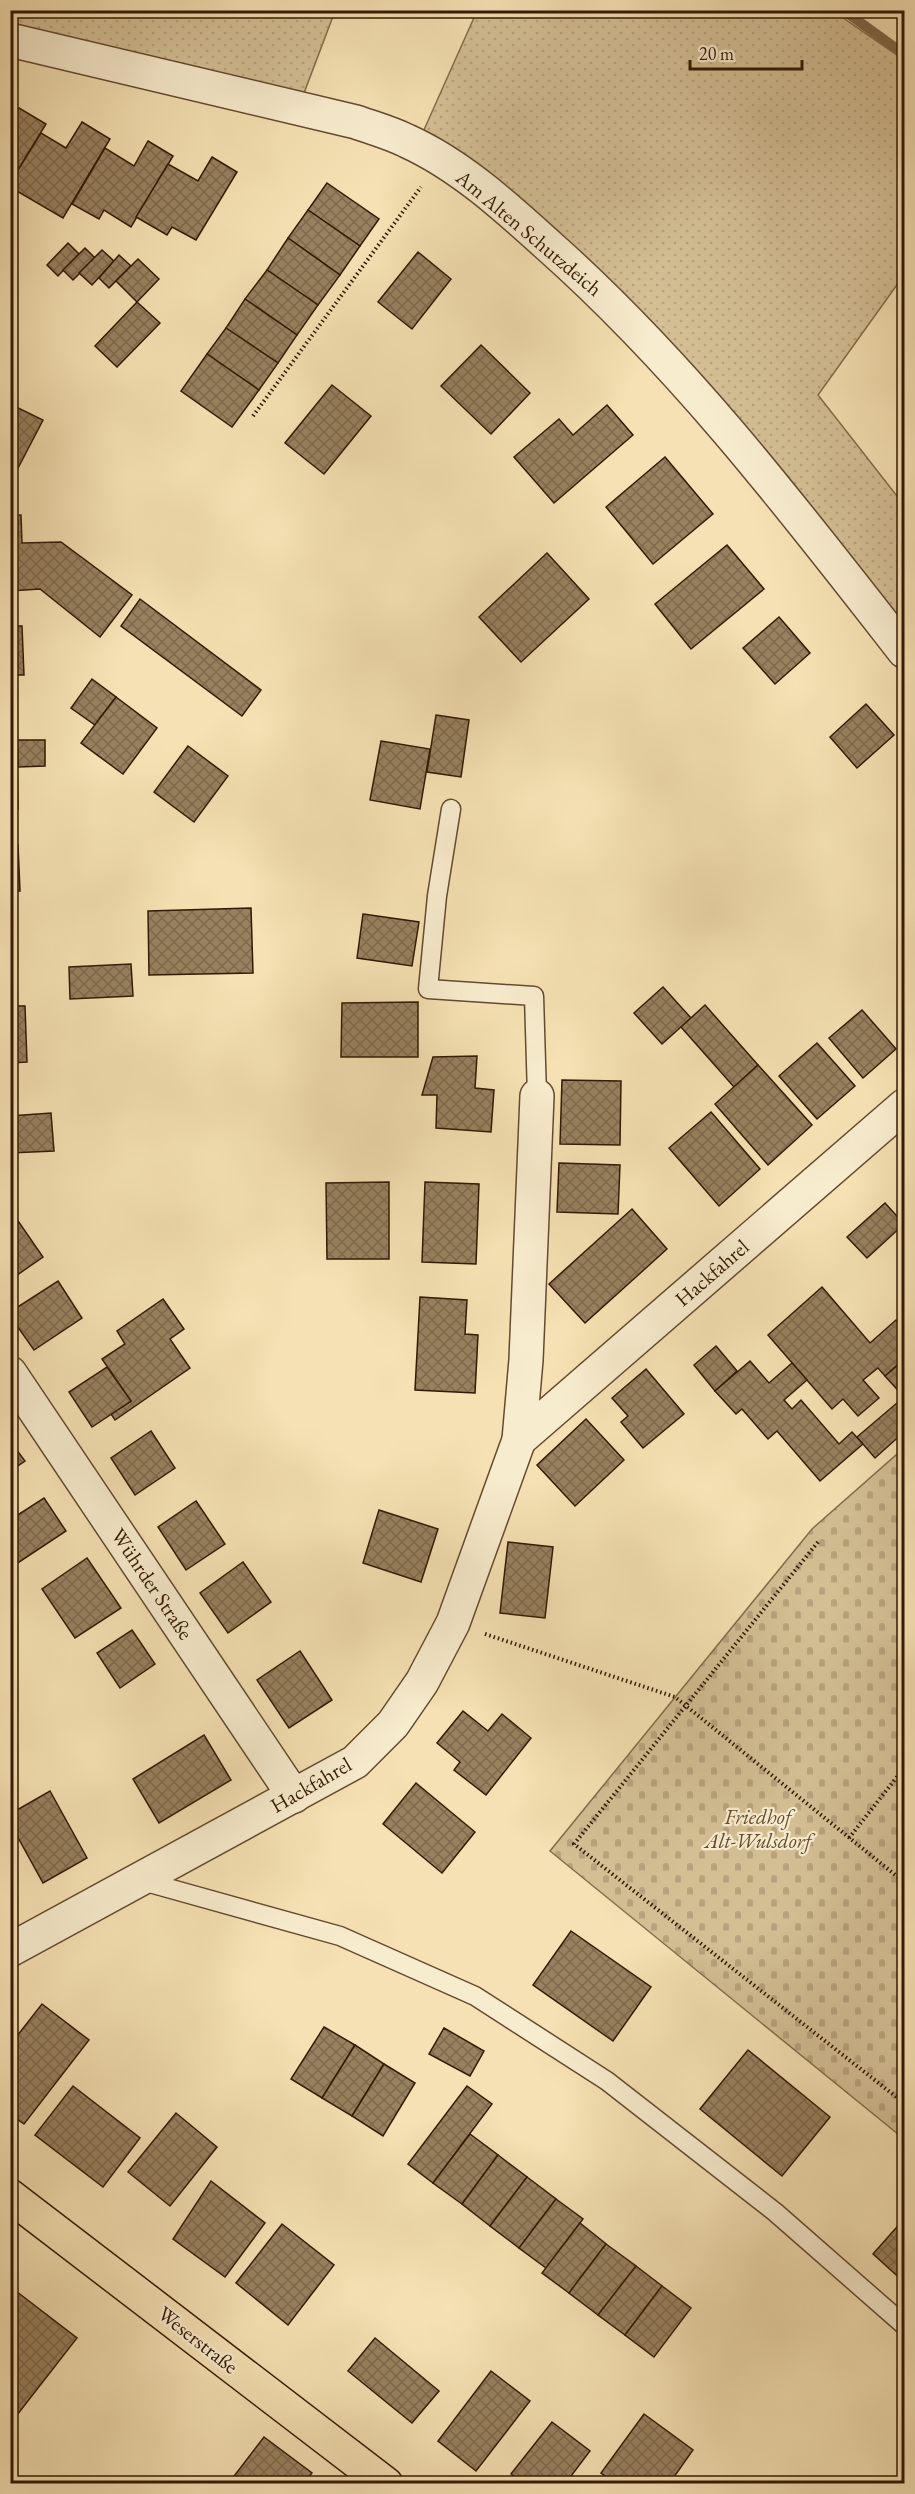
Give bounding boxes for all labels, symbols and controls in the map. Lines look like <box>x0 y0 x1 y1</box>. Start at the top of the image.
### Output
scale bar <box>690 33 802 71</box>
text: 20 m <box>699 42 734 65</box>
street label: Am Alten Schutzdeich <box>450 163 608 302</box>
street label: Hackfahrel <box>669 1233 754 1312</box>
street label: Wührder Straße <box>105 1523 200 1645</box>
street label: Hackfahrel <box>265 1751 356 1819</box>
park label: Friedhof Alt-Wulsdorf <box>703 1803 816 1854</box>
street label: Weserstraße <box>153 2300 244 2379</box>

